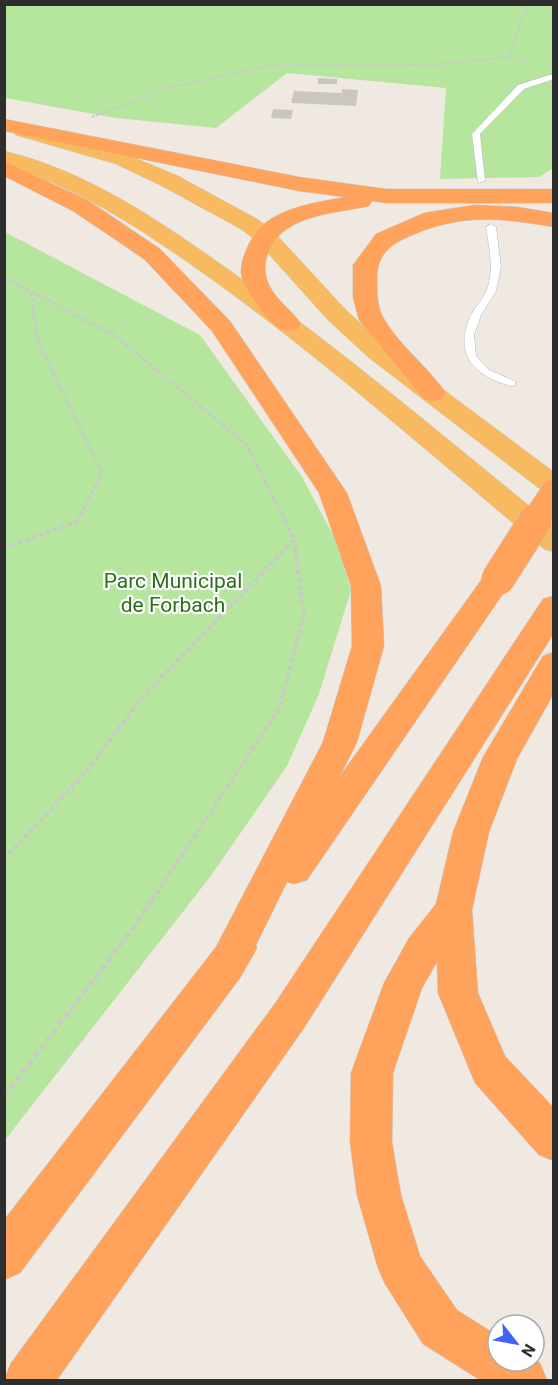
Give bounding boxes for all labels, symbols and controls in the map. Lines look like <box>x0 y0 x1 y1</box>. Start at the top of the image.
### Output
park label: Parc Municipal de Forbach <box>104 569 242 617</box>
north arrow <box>486 1313 546 1373</box>
text: N <box>517 1341 539 1360</box>

